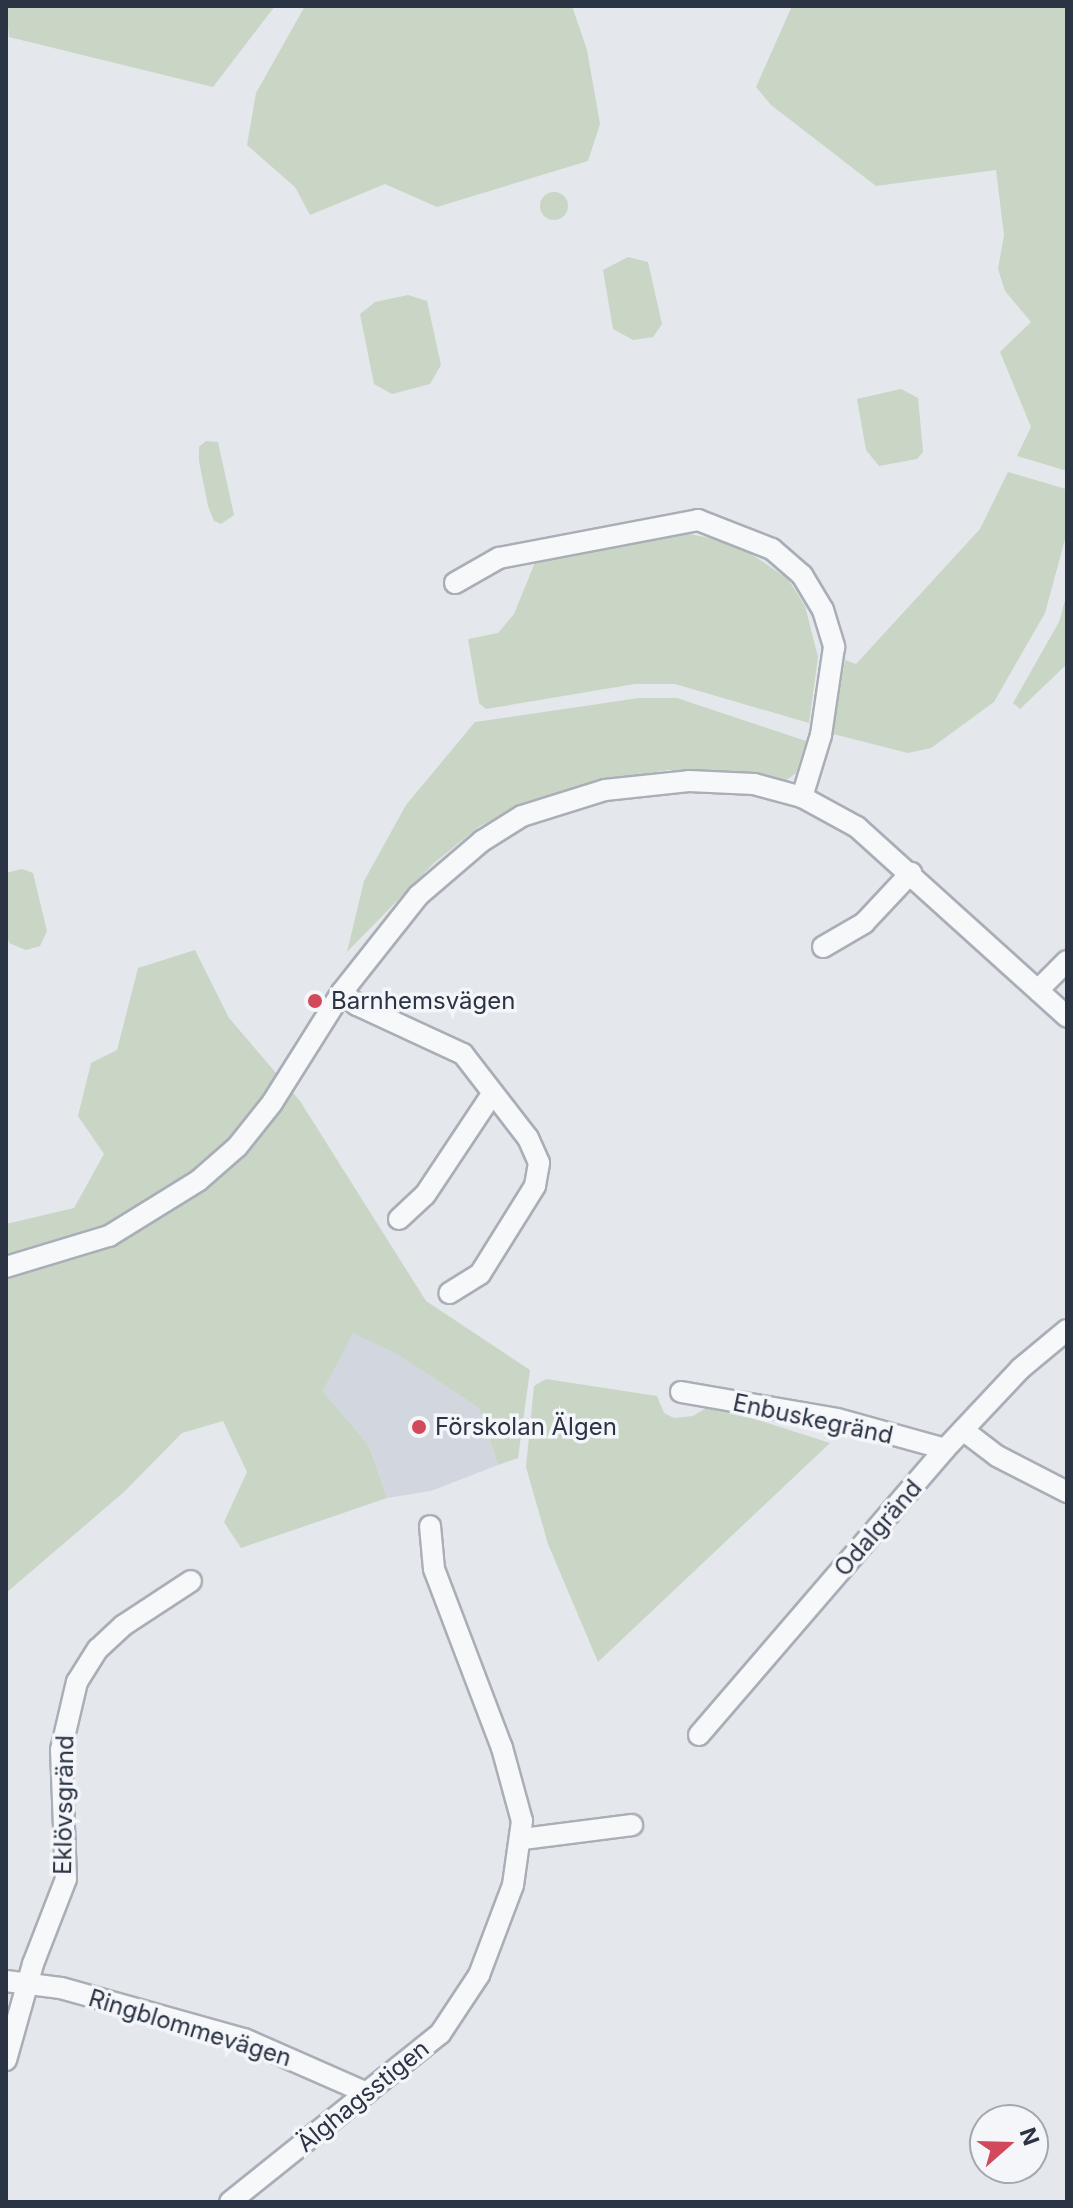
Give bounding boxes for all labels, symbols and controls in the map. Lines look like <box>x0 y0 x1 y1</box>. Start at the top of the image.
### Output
place label: Barnhemsvägen <box>331 987 515 1015</box>
marker: Barnhemsvägen <box>306 992 324 1010</box>
street label: Enbuskegränd <box>730 1388 896 1450</box>
place label: Förskolan Älgen <box>435 1413 617 1441</box>
marker: Förskolan Älgen <box>410 1418 428 1436</box>
street label: Odalgränd <box>828 1474 928 1582</box>
street label: Eklövsgränd <box>48 1735 80 1875</box>
street label: Ringblommevägen <box>85 1983 295 2073</box>
street label: Älghagsstigen <box>291 2034 435 2158</box>
north arrow <box>969 2104 1049 2184</box>
text: N <box>1015 2124 1045 2149</box>

